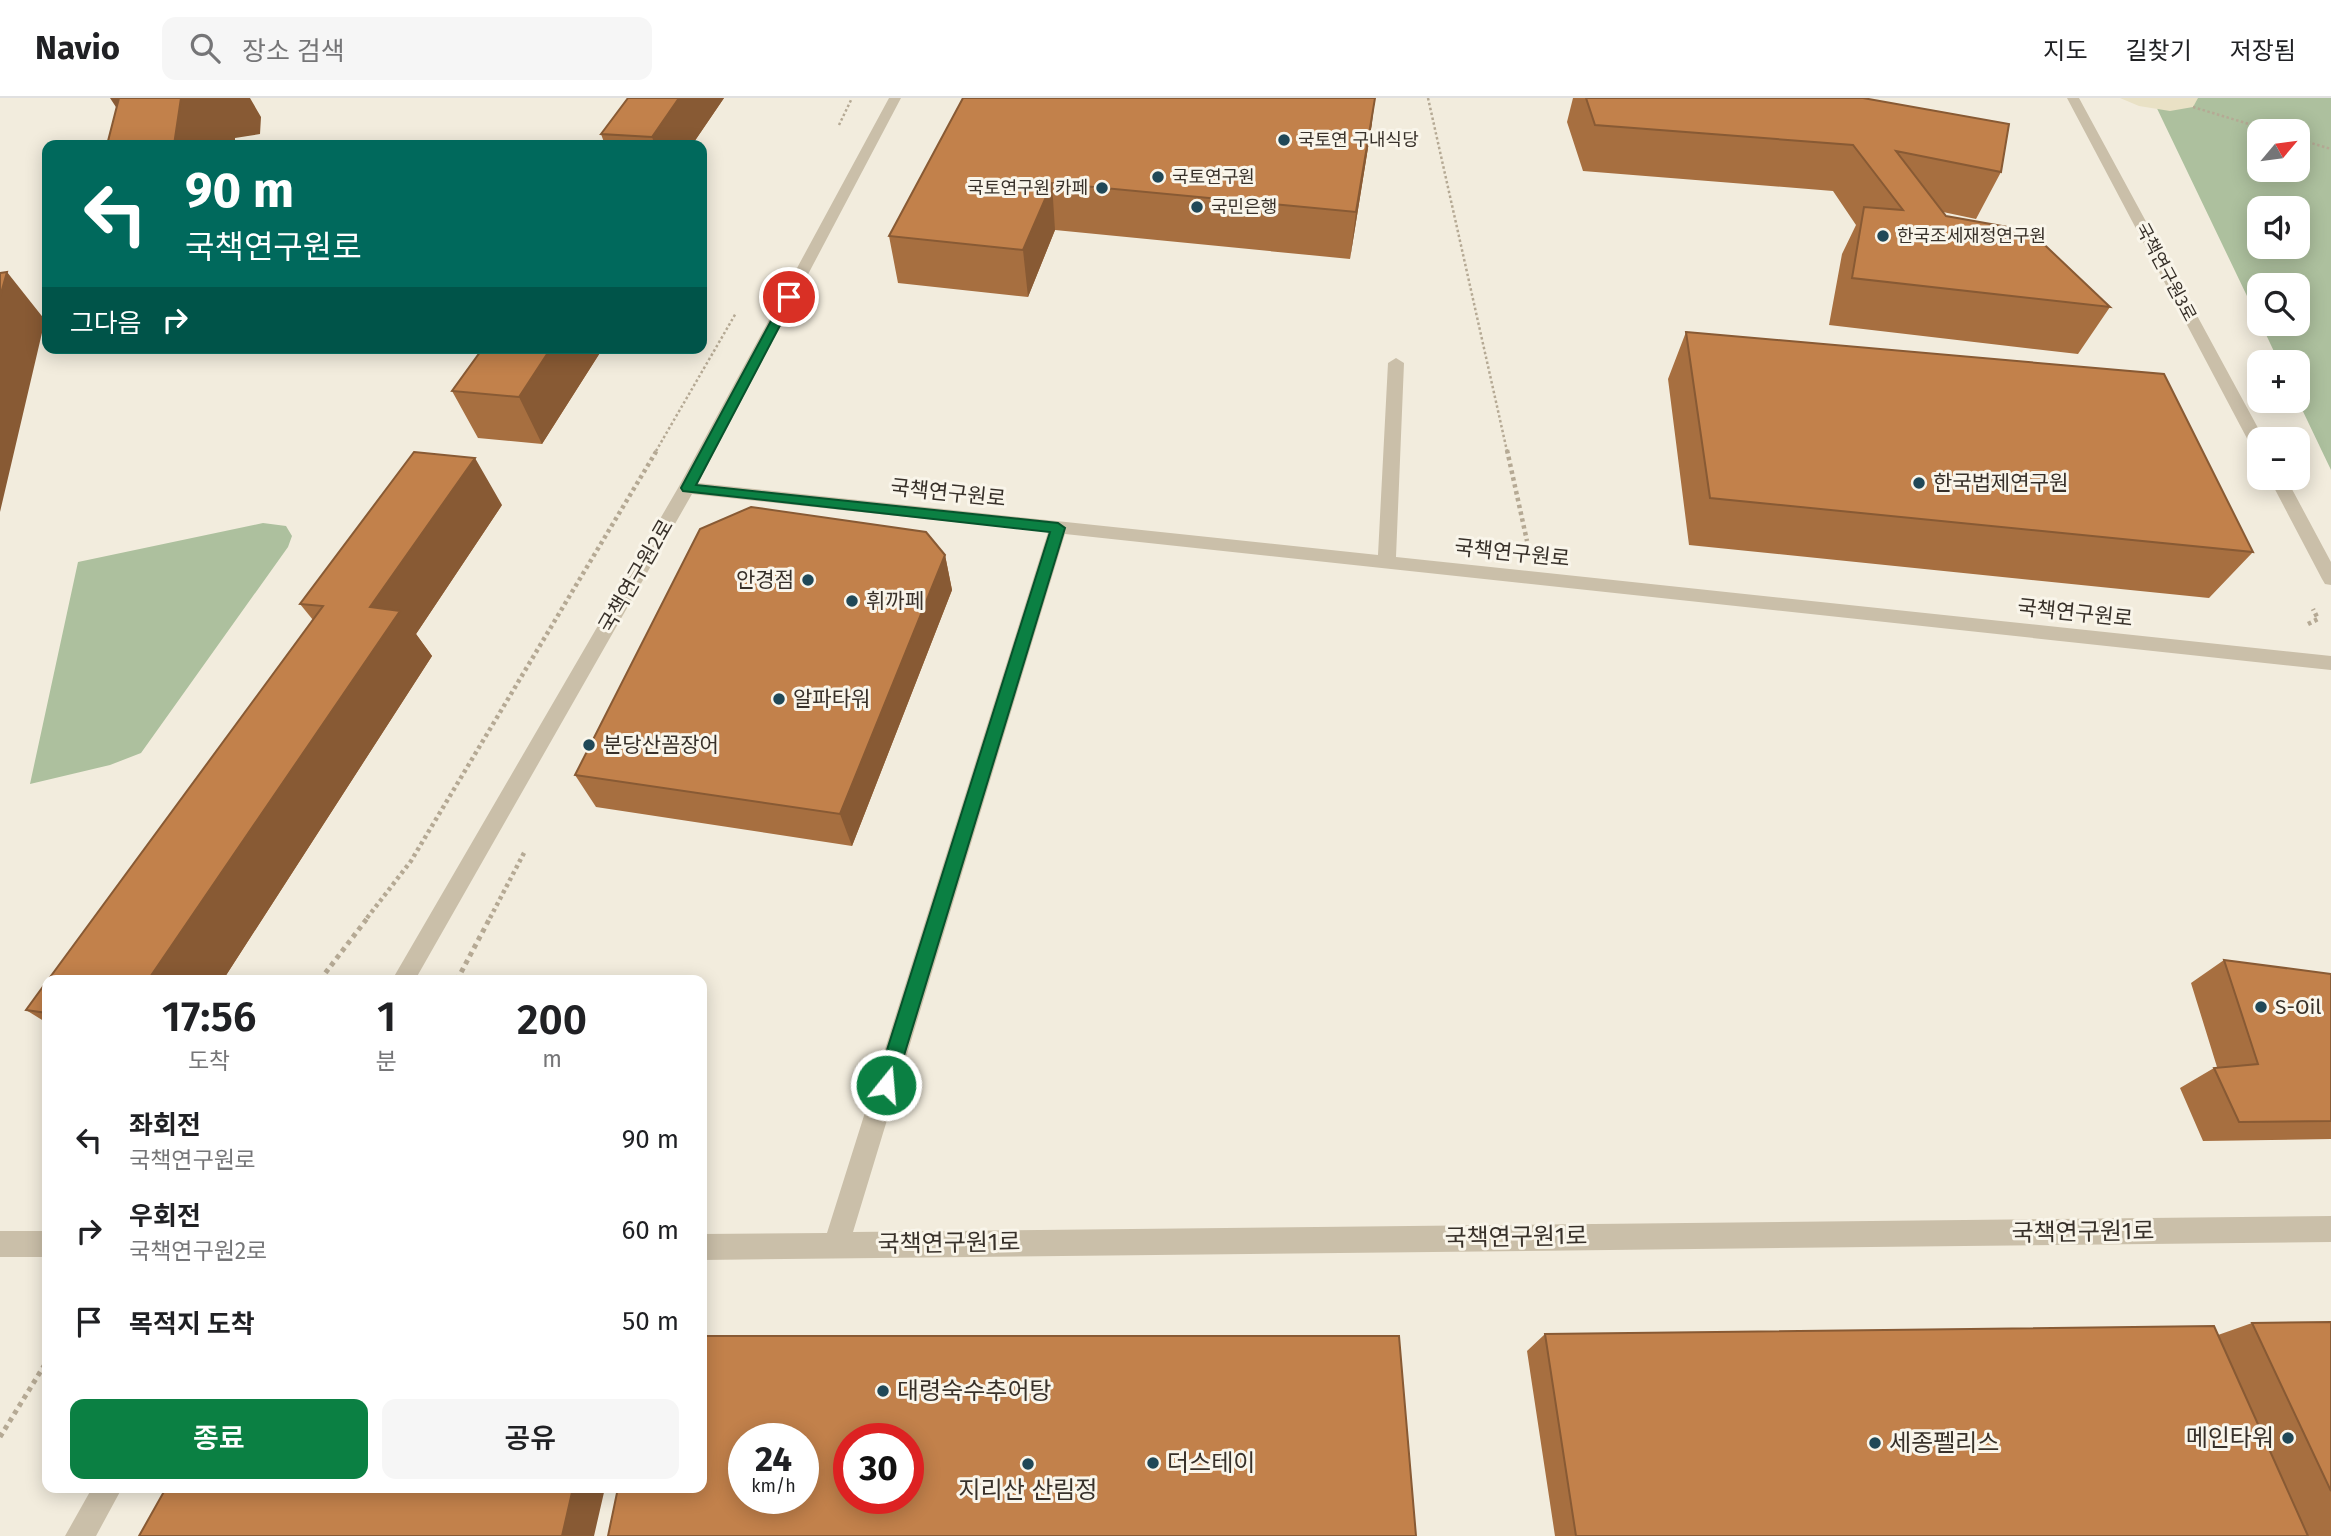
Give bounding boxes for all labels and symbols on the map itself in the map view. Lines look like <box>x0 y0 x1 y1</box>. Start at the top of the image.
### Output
north arrow <box>2247 119 2310 182</box>
place label: 국토연 구내식당 <box>1298 129 1419 151</box>
marker: 국토연 구내식당 <box>1276 132 1292 148</box>
place label: 국토연구원 <box>1172 166 1255 188</box>
marker: 국토연구원 <box>1150 169 1166 185</box>
place label: 국토연구원 카페 <box>967 177 1088 199</box>
marker: 국토연구원 카페 <box>1094 180 1110 196</box>
place label: 국민은행 <box>1211 196 1277 218</box>
marker: 국민은행 <box>1189 199 1205 215</box>
street label: 국책연구원3로 <box>2131 219 2201 325</box>
place label: 한국조세재정연구원 <box>1897 225 2046 247</box>
marker: 한국조세재정연구원 <box>1875 228 1891 244</box>
pin <box>759 267 819 327</box>
place label: 한국법제연구원 <box>1933 470 2068 496</box>
street label: 국책연구원로 <box>889 474 1007 512</box>
marker: 한국법제연구원 <box>1911 475 1927 491</box>
street label: 국책연구원2로 <box>593 515 679 637</box>
street label: 국책연구원로 <box>1453 534 1571 572</box>
place label: 안경점 <box>736 567 794 593</box>
marker: 안경점 <box>800 572 816 588</box>
place label: 휘까페 <box>866 588 924 614</box>
marker: 휘까페 <box>844 593 860 609</box>
street label: 국책연구원로 <box>2016 594 2134 632</box>
place label: 알파타워 <box>793 686 870 712</box>
marker: 알파타워 <box>771 691 787 707</box>
place label: 분당산꼼장어 <box>603 732 719 758</box>
marker: 분당산꼼장어 <box>581 737 597 753</box>
place label: S-Oil <box>2275 994 2322 1020</box>
marker: S-Oil <box>2253 999 2269 1015</box>
position arrow <box>849 1048 923 1122</box>
street label: 국책연구원1로 <box>2011 1217 2155 1247</box>
street label: 국책연구원1로 <box>1444 1222 1588 1252</box>
street label: 국책연구원1로 <box>877 1228 1021 1258</box>
place label: 대령숙수추어탕 <box>897 1377 1052 1405</box>
marker: 대령숙수추어탕 <box>875 1383 891 1399</box>
speed limit sign: 30 <box>833 1423 924 1514</box>
place label: 메인타워 <box>2186 1424 2274 1452</box>
place label: 세종펠리스 <box>1889 1429 1999 1457</box>
marker: 메인타워 <box>2280 1430 2296 1446</box>
marker: 세종펠리스 <box>1867 1435 1883 1451</box>
place label: 더스테이 <box>1167 1449 1255 1477</box>
marker: 더스테이 <box>1145 1455 1161 1471</box>
marker: 지리산 산림정 <box>1020 1456 1036 1472</box>
place label: 지리산 산림정 <box>959 1476 1097 1504</box>

